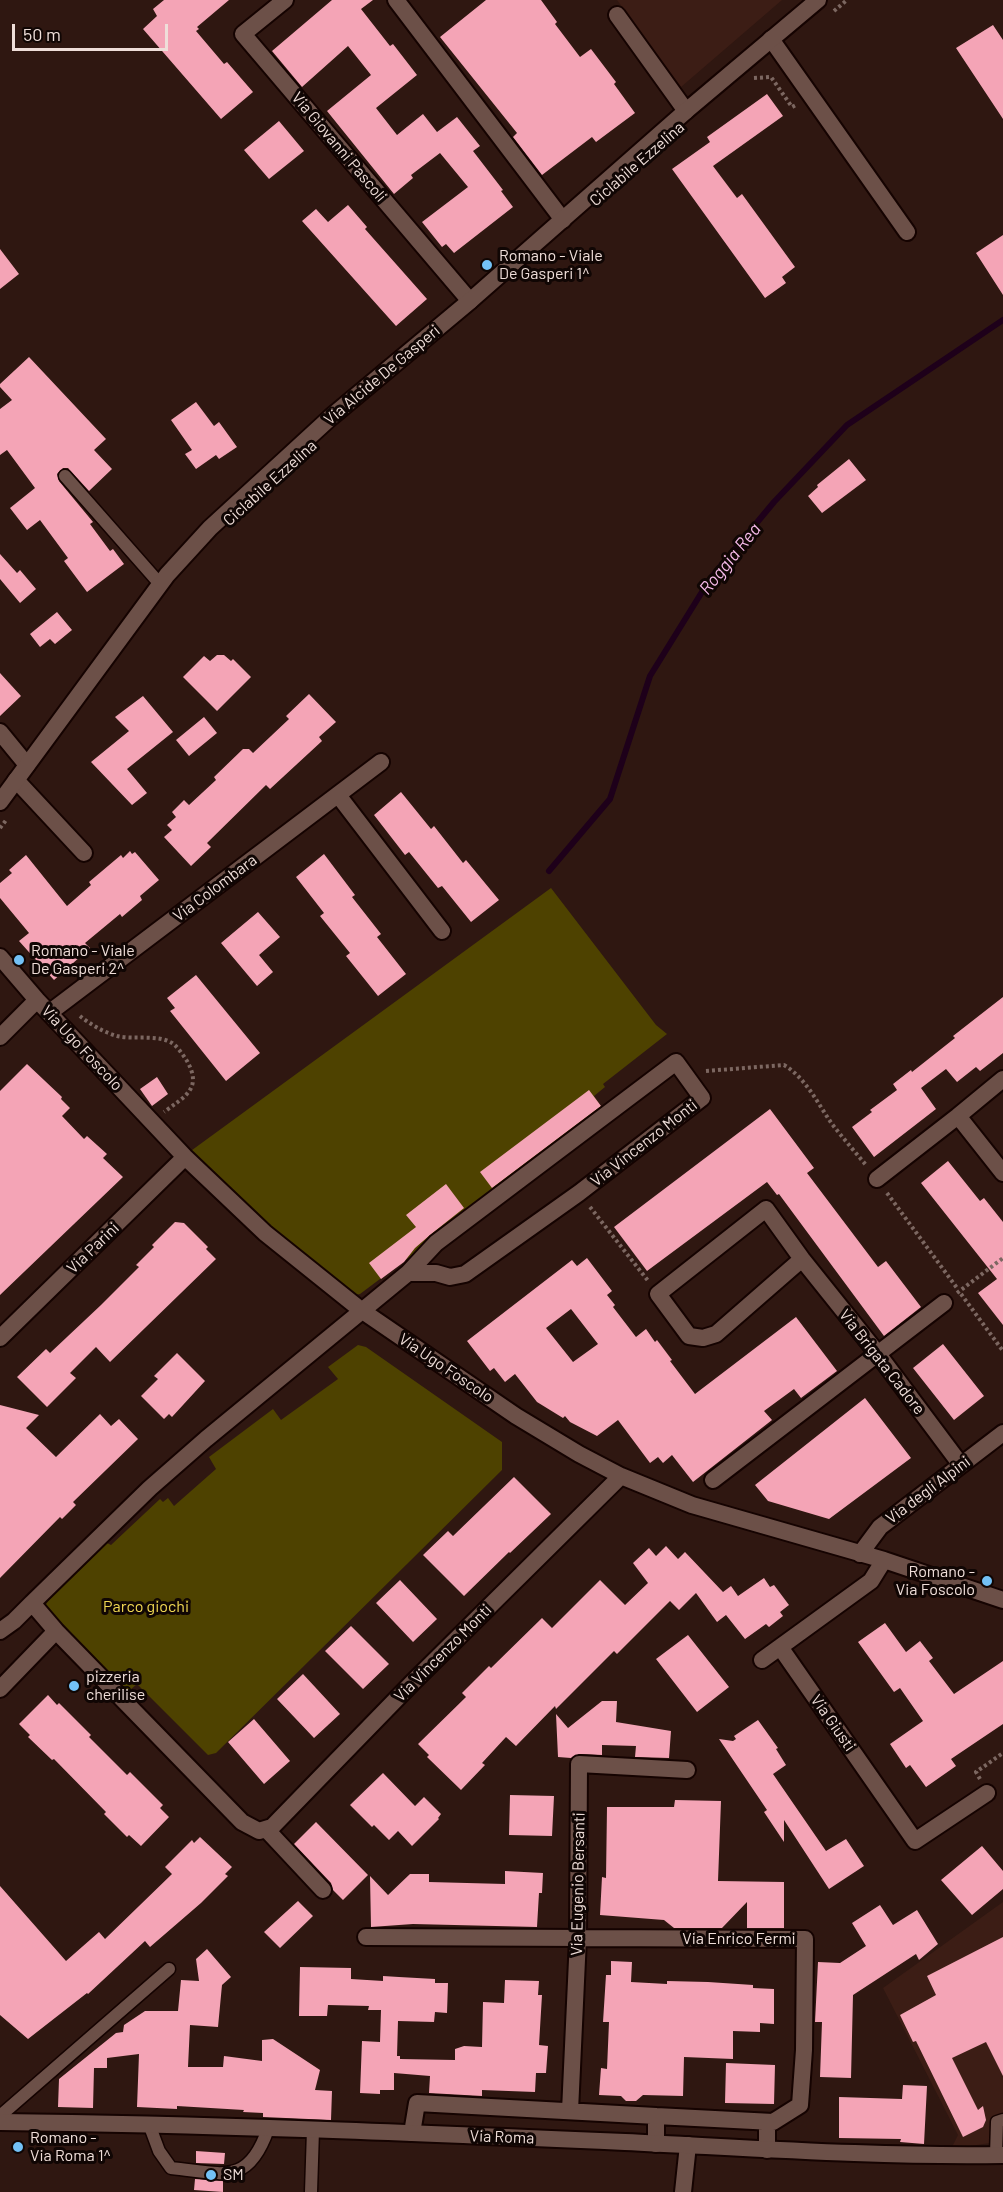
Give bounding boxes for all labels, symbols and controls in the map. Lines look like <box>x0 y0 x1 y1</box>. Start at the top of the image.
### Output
scale bar <box>15 12 171 50</box>
text: 50 m <box>23 23 61 45</box>
street label: Via Giovanni Pascoli <box>288 88 390 206</box>
street label: Ciclabile Ezzelina <box>586 118 688 210</box>
place label: Romano - Viale De Gasperi 1^ <box>499 246 603 284</box>
marker: Romano - Viale De Gasperi 1^ <box>480 258 494 272</box>
street label: Via Alcide De Gasperi <box>320 321 444 429</box>
street label: Ciclabile Ezzelina <box>219 436 321 530</box>
water label: Roggia Rea <box>695 519 765 599</box>
street label: Via Colombara <box>169 850 261 926</box>
place label: Romano - Viale De Gasperi 2^ <box>31 941 135 979</box>
marker: Romano - Viale De Gasperi 2^ <box>12 953 26 967</box>
street label: Via Ugo Foscolo <box>37 1001 127 1095</box>
street label: Via Vincenzo Monti <box>587 1095 701 1191</box>
street label: Via Parini <box>63 1218 123 1278</box>
street label: Via Brigata Cadore <box>835 1306 929 1418</box>
street label: Via Ugo Foscolo <box>395 1329 497 1407</box>
street label: Via degli Alpini <box>882 1452 974 1528</box>
place label: Romano - Via Foscolo <box>896 1562 975 1600</box>
marker: Romano - Via Foscolo <box>980 1574 994 1588</box>
park label: Parco giochi <box>103 1597 189 1617</box>
street label: Via Vincenzo Monti <box>390 1600 496 1706</box>
place label: pizzeria cherilise <box>86 1667 145 1705</box>
marker: pizzeria cherilise <box>67 1679 81 1693</box>
street label: Via Giusti <box>807 1691 859 1755</box>
street label: Via Eugenio Bersanti <box>567 1812 589 1956</box>
street label: Via Enrico Fermi <box>682 1929 796 1949</box>
street label: Via Roma <box>469 2126 535 2148</box>
place label: Romano - Via Roma 1^ <box>30 2128 111 2166</box>
marker: Romano - Via Roma 1^ <box>11 2140 25 2154</box>
place label: SM <box>223 2165 244 2185</box>
marker: SM <box>204 2168 218 2182</box>

